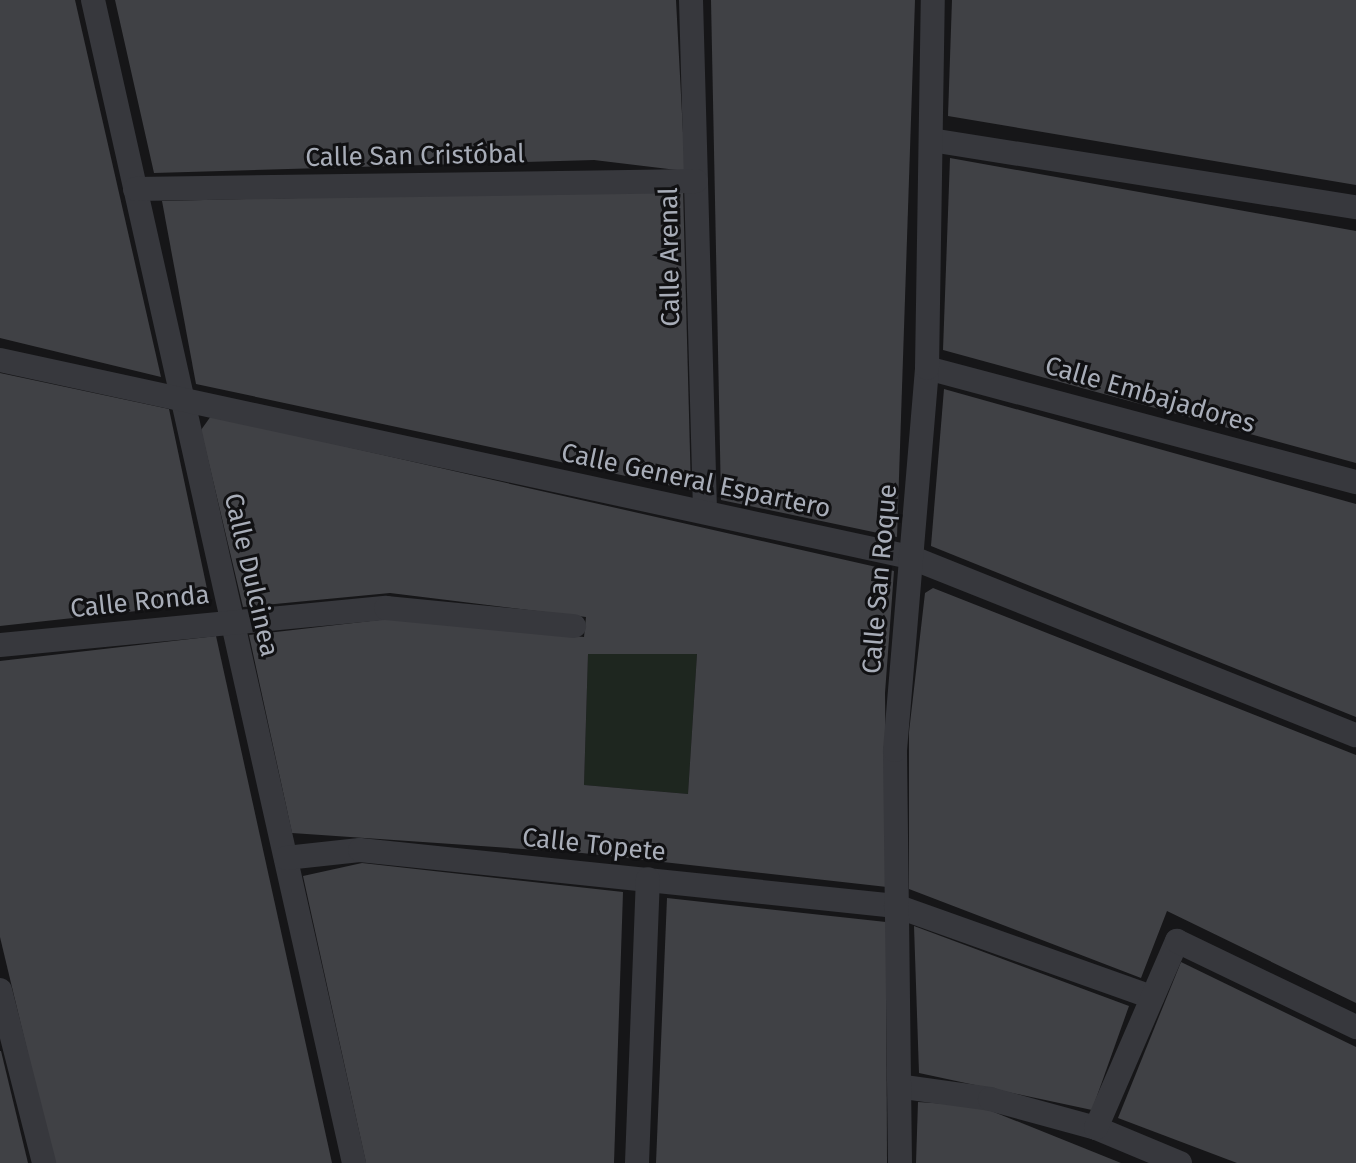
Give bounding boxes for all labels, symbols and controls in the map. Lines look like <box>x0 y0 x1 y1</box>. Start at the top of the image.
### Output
street label: Calle San Cristóbal <box>305 138 525 174</box>
street label: Calle Arenal <box>653 187 687 327</box>
street label: Calle Embajadores <box>1041 350 1259 440</box>
street label: Calle General Espartero <box>558 437 834 525</box>
street label: Calle San Roque <box>856 483 904 675</box>
street label: Calle Dulcinea <box>217 490 285 660</box>
street label: Calle Ronda <box>69 579 211 625</box>
street label: Calle Topete <box>521 822 667 868</box>

